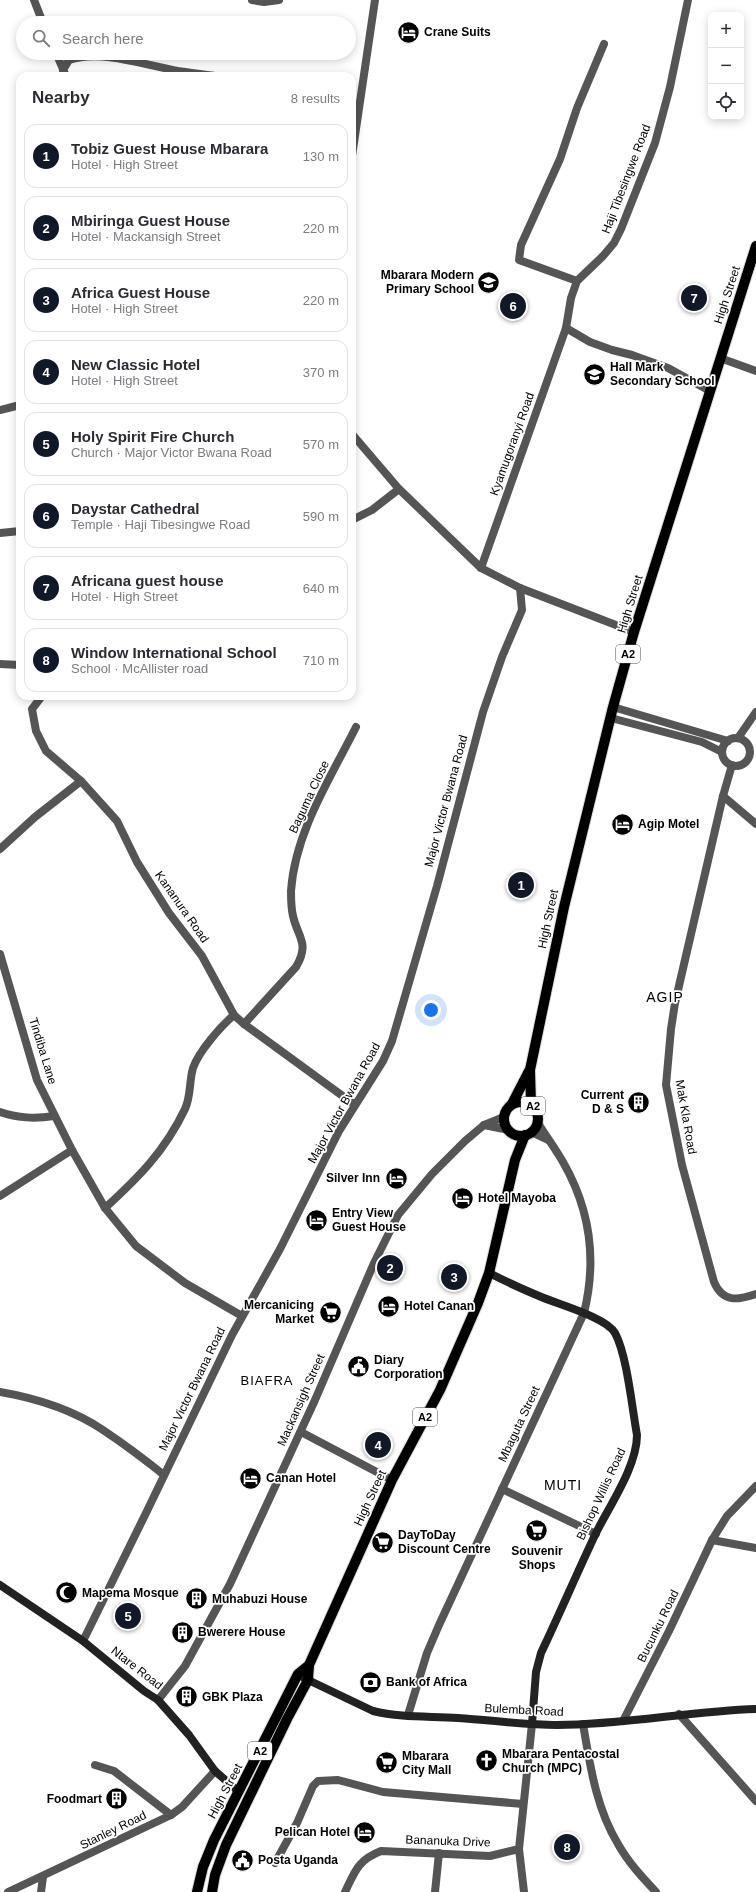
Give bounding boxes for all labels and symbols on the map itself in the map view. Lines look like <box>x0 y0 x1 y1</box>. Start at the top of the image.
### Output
hotel icon: Crane Suits <box>396 19 422 45</box>
place label: Crane Suits <box>424 25 491 39</box>
street label: Haji Tibesingwe Road <box>599 122 653 236</box>
street label: High Street <box>711 264 743 326</box>
place label: Mbarara Modern Primary School <box>381 268 474 296</box>
school or university icon: Mbarara Modern Primary School <box>476 269 502 295</box>
pin: 7 <box>681 283 707 313</box>
pin: 6 <box>500 291 526 321</box>
place label: Hall Mark Secondary School <box>610 360 715 388</box>
school or university icon: Hall Mark Secondary School <box>581 361 607 387</box>
street label: Kyamugoranyi Road <box>487 391 537 497</box>
street label: High Street <box>615 573 646 635</box>
road number: A2 <box>616 645 640 663</box>
street label: Major Victor Bwana Road <box>422 734 470 868</box>
street label: Baguma Close <box>286 758 332 836</box>
hotel icon: Agip Motel <box>610 811 636 837</box>
place label: Agip Motel <box>638 817 699 831</box>
street label: Kananura Road <box>152 869 212 945</box>
pin: 1 <box>508 870 534 900</box>
street label: High Street <box>535 888 561 950</box>
district label: AGIP <box>646 989 684 1005</box>
your location <box>421 1000 441 1020</box>
street label: Tindiba Lane <box>26 1016 60 1086</box>
street label: Major Victor Bwana Road <box>305 1040 383 1166</box>
street label: Mak Kla Road <box>673 1079 699 1155</box>
place label: Current D & S <box>581 1088 624 1116</box>
building icon: Current D & S <box>626 1089 652 1115</box>
road number: A2 <box>521 1097 545 1115</box>
hotel icon: Silver Inn <box>383 1165 409 1191</box>
place label: Silver Inn <box>326 1171 380 1185</box>
hotel icon: Hotel Mayoba <box>450 1185 476 1211</box>
place label: Hotel Mayoba <box>478 1191 556 1205</box>
place label: Entry View Guest House <box>332 1206 406 1234</box>
hotel icon: Entry View Guest House <box>304 1207 330 1233</box>
pin: 2 <box>377 1253 403 1283</box>
pin: 3 <box>441 1262 467 1292</box>
hotel icon: Hotel Canan <box>376 1293 402 1319</box>
place label: Mercanicing Market <box>244 1298 314 1326</box>
supermarket icon: Mercanicing Market <box>317 1299 343 1325</box>
place label: Hotel Canan <box>404 1299 474 1313</box>
street label: Major Victor Bwana Road <box>156 1325 228 1453</box>
street label: Mackansigh Street <box>274 1351 328 1448</box>
place label: Diary Corporation <box>374 1353 443 1381</box>
public building icon: Diary Corporation <box>345 1354 371 1380</box>
district label: BIAFRA <box>241 1373 293 1388</box>
street label: Mbaguta Street <box>495 1383 543 1464</box>
road number: A2 <box>413 1408 437 1426</box>
pin: 4 <box>365 1430 391 1460</box>
street label: Bishop Willis Road <box>574 1446 628 1542</box>
hotel icon: Canan Hotel <box>238 1465 264 1491</box>
street label: High Street <box>351 1467 389 1528</box>
place label: Canan Hotel <box>266 1471 336 1485</box>
district label: MUTI <box>544 1477 582 1493</box>
supermarket icon: Souvenir Shops <box>524 1517 550 1543</box>
place label: DayToDay Discount Centre <box>398 1528 491 1556</box>
supermarket icon: DayToDay Discount Centre <box>370 1529 396 1555</box>
place label: Souvenir Shops <box>511 1544 563 1572</box>
mosque icon: Mapema Mosque <box>54 1580 80 1606</box>
place label: Mapema Mosque <box>82 1586 179 1600</box>
building icon: Muhabuzi House <box>183 1586 209 1612</box>
street label: Bucunku Road <box>634 1588 682 1664</box>
place label: Muhabuzi House <box>212 1592 308 1606</box>
pin: 5 <box>115 1601 141 1631</box>
building icon: Bwerere House <box>169 1619 195 1645</box>
place label: Bwerere House <box>198 1625 286 1639</box>
street label: Ntare Road <box>109 1644 165 1692</box>
bank icon: Bank of Africa <box>358 1669 384 1695</box>
place label: Bank of Africa <box>386 1675 467 1689</box>
building icon: GBK Plaza <box>173 1684 199 1710</box>
place label: GBK Plaza <box>202 1690 263 1704</box>
street label: Bulemba Road <box>484 1701 564 1719</box>
road number: A2 <box>248 1742 272 1760</box>
place label: Mbarara Pentacostal Church (MPC) <box>502 1747 619 1775</box>
church icon: Mbarara Pentacostal Church (MPC) <box>473 1748 499 1774</box>
place label: Mbarara City Mall <box>402 1749 451 1777</box>
supermarket icon: Mbarara City Mall <box>373 1750 399 1776</box>
street label: High Street <box>205 1761 246 1821</box>
building icon: Foodmart <box>104 1786 130 1812</box>
place label: Foodmart <box>47 1792 102 1806</box>
street label: Stanley Road <box>78 1808 148 1852</box>
hotel icon: Pelican Hotel <box>352 1819 378 1845</box>
place label: Pelican Hotel <box>275 1825 350 1839</box>
pin: 8 <box>554 1832 580 1862</box>
street label: Bananuka Drive <box>405 1833 491 1849</box>
public building icon: Posta Uganda <box>229 1847 255 1873</box>
place label: Posta Uganda <box>258 1853 338 1867</box>

